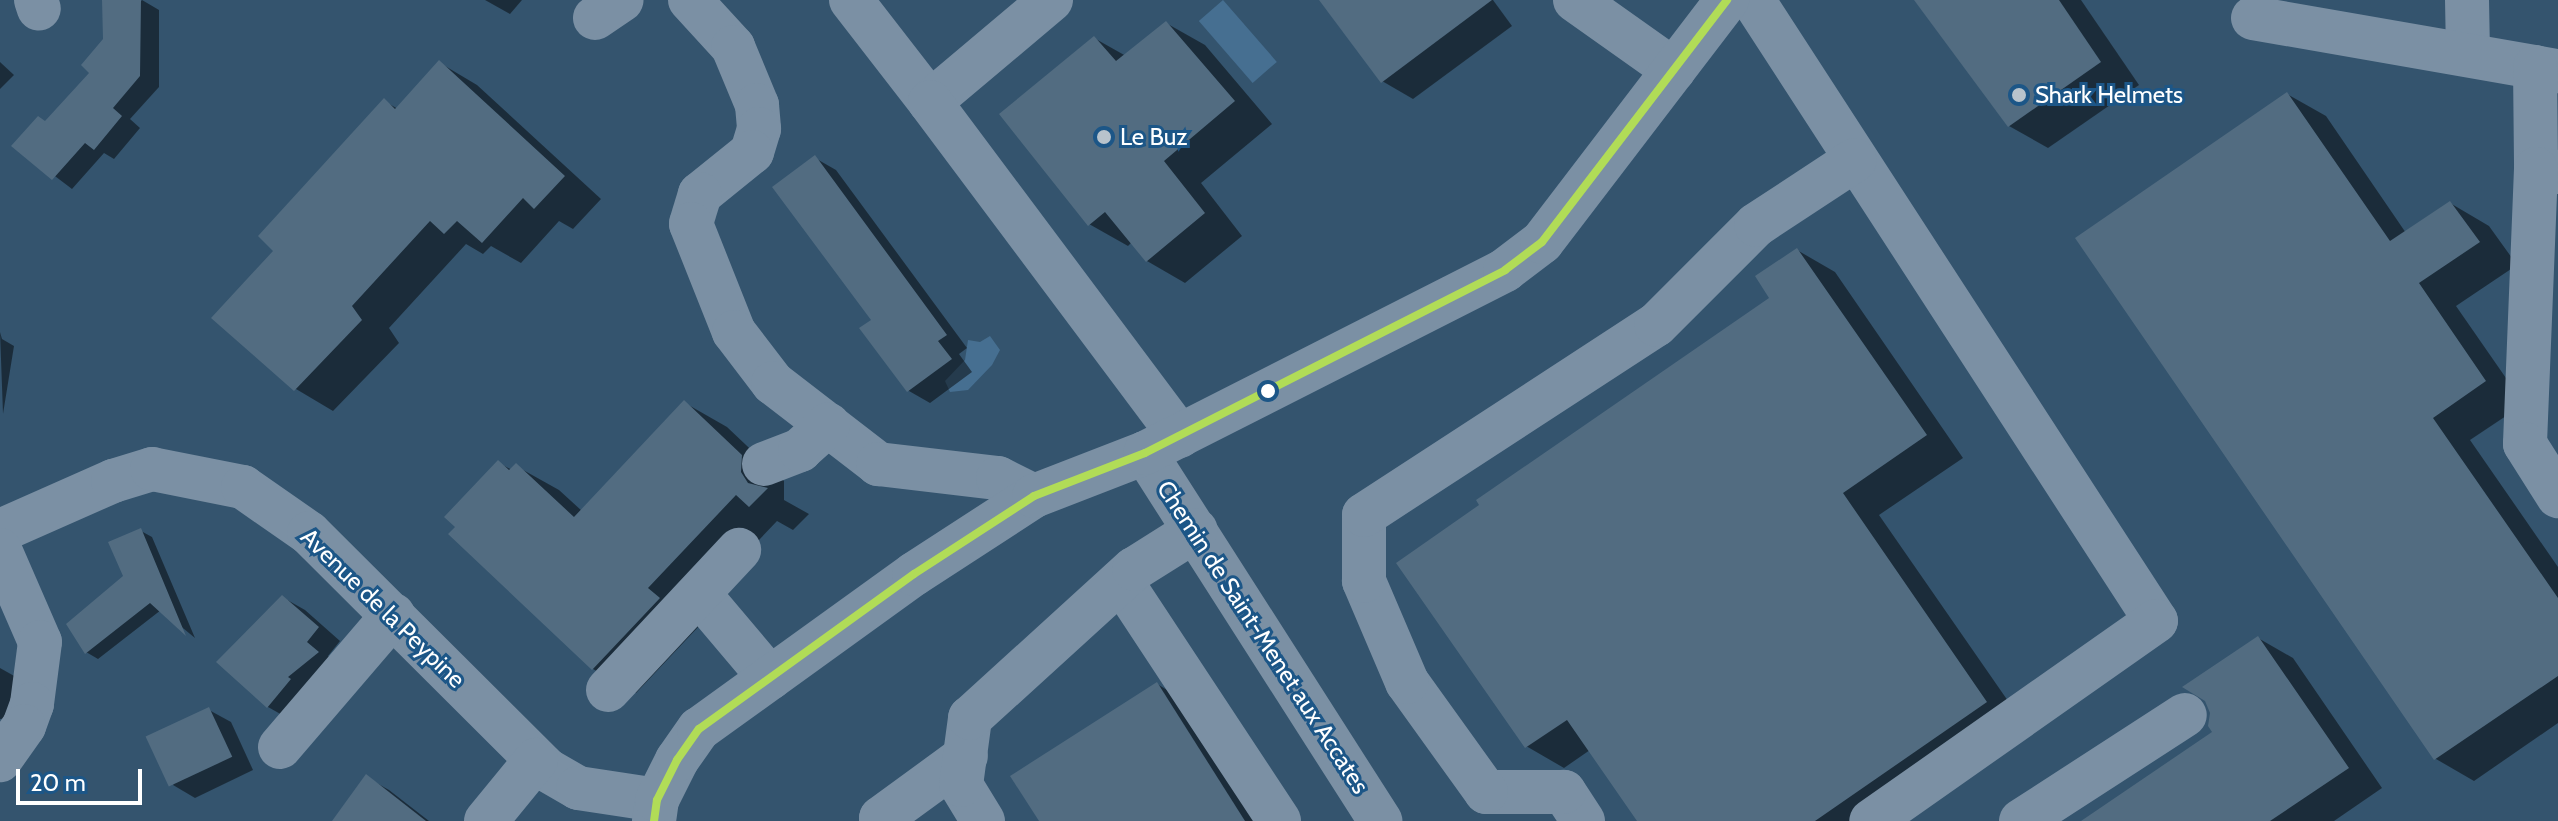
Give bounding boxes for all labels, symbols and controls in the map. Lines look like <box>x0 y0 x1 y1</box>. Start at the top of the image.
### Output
place label: Shark Helmets <box>2035 81 2183 109</box>
marker: Shark Helmets <box>2010 86 2028 104</box>
place label: Le Buz <box>1120 123 1188 151</box>
marker: Le Buz <box>1095 128 1113 146</box>
unlabelled marker <box>1260 383 1276 399</box>
street label: Chemin de Saint-Menet aux Accates <box>1151 475 1375 799</box>
street label: Avenue de la Peypine <box>295 522 471 694</box>
scale bar <box>20 753 146 803</box>
text: 20 m <box>30 768 86 797</box>

